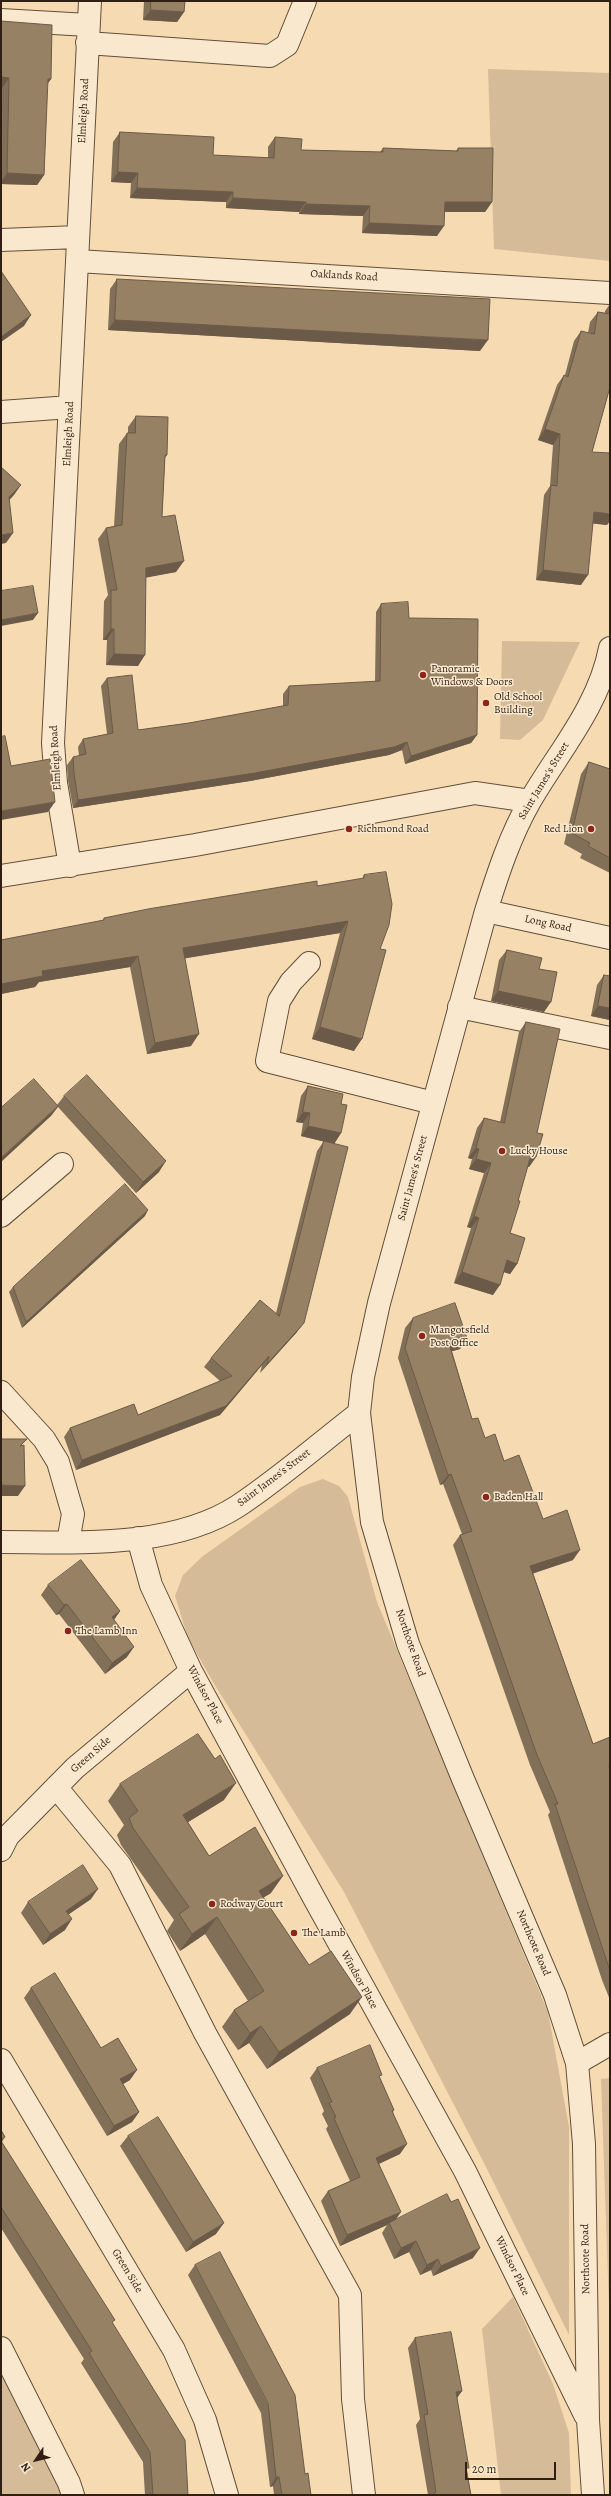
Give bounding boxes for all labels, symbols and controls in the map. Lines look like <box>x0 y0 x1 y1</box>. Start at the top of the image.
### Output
street label: Elmleigh Road <box>76 78 92 144</box>
street label: Oaklands Road <box>310 268 378 284</box>
street label: Elmleigh Road <box>61 401 77 467</box>
place label: Panoramic Windows & Doors <box>431 662 513 688</box>
marker: Panoramic Windows & Doors <box>418 670 428 680</box>
place label: Old School Building <box>494 690 542 716</box>
marker: Old School Building <box>481 698 491 708</box>
street label: Elmleigh Road <box>48 725 64 791</box>
street label: Saint James's Street <box>516 740 572 822</box>
place label: Richmond Road <box>357 822 429 836</box>
place label: Red Lion <box>543 822 583 836</box>
marker: Richmond Road <box>344 824 354 834</box>
marker: Red Lion <box>586 824 596 834</box>
street label: Long Road <box>523 913 573 935</box>
street label: Saint James's Street <box>395 1134 431 1222</box>
place label: Lucky House <box>510 1144 568 1158</box>
marker: Lucky House <box>497 1146 507 1156</box>
place label: Mangotsfield Post Office <box>430 1323 489 1349</box>
marker: Mangotsfield Post Office <box>417 1331 427 1341</box>
street label: Saint James's Street <box>235 1446 313 1510</box>
place label: Baden Hall <box>494 1490 543 1504</box>
marker: Baden Hall <box>481 1492 491 1502</box>
street label: Northcote Road <box>392 1608 428 1678</box>
place label: The Lamb Inn <box>76 1624 138 1638</box>
marker: The Lamb Inn <box>63 1626 73 1636</box>
street label: Windsor Place <box>184 1663 226 1727</box>
street label: Green Side <box>68 1734 114 1776</box>
place label: Rodway Court <box>220 1897 283 1911</box>
marker: Rodway Court <box>207 1899 217 1909</box>
street label: Northcote Road <box>513 1908 553 1978</box>
place label: The Lamb <box>302 1926 345 1940</box>
marker: The Lamb <box>289 1928 299 1938</box>
street label: Windsor Place <box>338 1949 380 2011</box>
street label: Northcote Road <box>579 2224 593 2294</box>
street label: Windsor Place <box>492 2234 532 2298</box>
street label: Green Side <box>109 2247 145 2295</box>
north arrow <box>16 2440 56 2480</box>
scale bar <box>467 2454 558 2480</box>
text: N <box>17 2460 34 2475</box>
text: 20 m <box>472 2461 496 2477</box>

